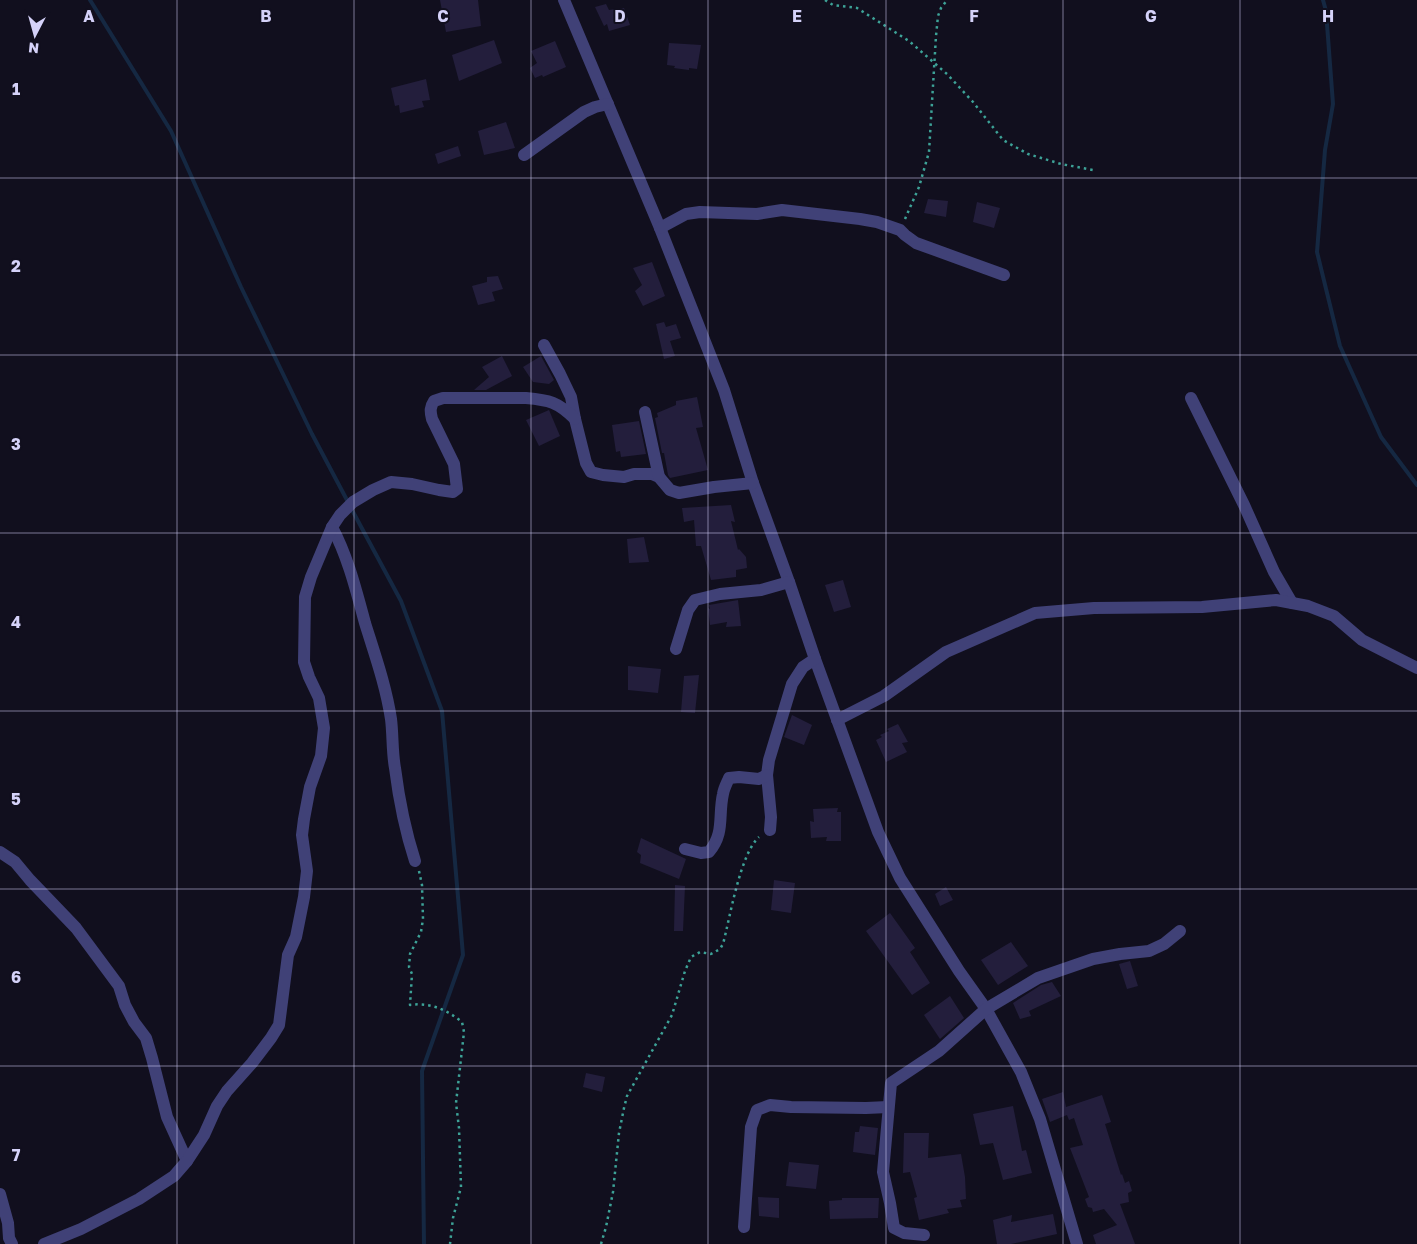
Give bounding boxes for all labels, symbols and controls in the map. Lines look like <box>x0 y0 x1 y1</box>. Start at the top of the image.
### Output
text: A <box>83 6 95 26</box>
text: B <box>260 6 272 26</box>
text: C <box>437 6 449 26</box>
text: D <box>614 6 626 26</box>
text: E <box>792 6 802 26</box>
text: F <box>969 6 979 26</box>
text: G <box>1145 6 1157 26</box>
text: H <box>1322 6 1334 26</box>
north arrow <box>10 10 60 60</box>
text: N <box>27 39 40 57</box>
text: 1 <box>12 79 20 99</box>
text: 2 <box>11 256 21 276</box>
text: 3 <box>11 434 21 454</box>
text: 4 <box>11 612 21 632</box>
text: 5 <box>11 789 21 809</box>
text: 6 <box>11 967 21 987</box>
text: 7 <box>12 1145 21 1165</box>

